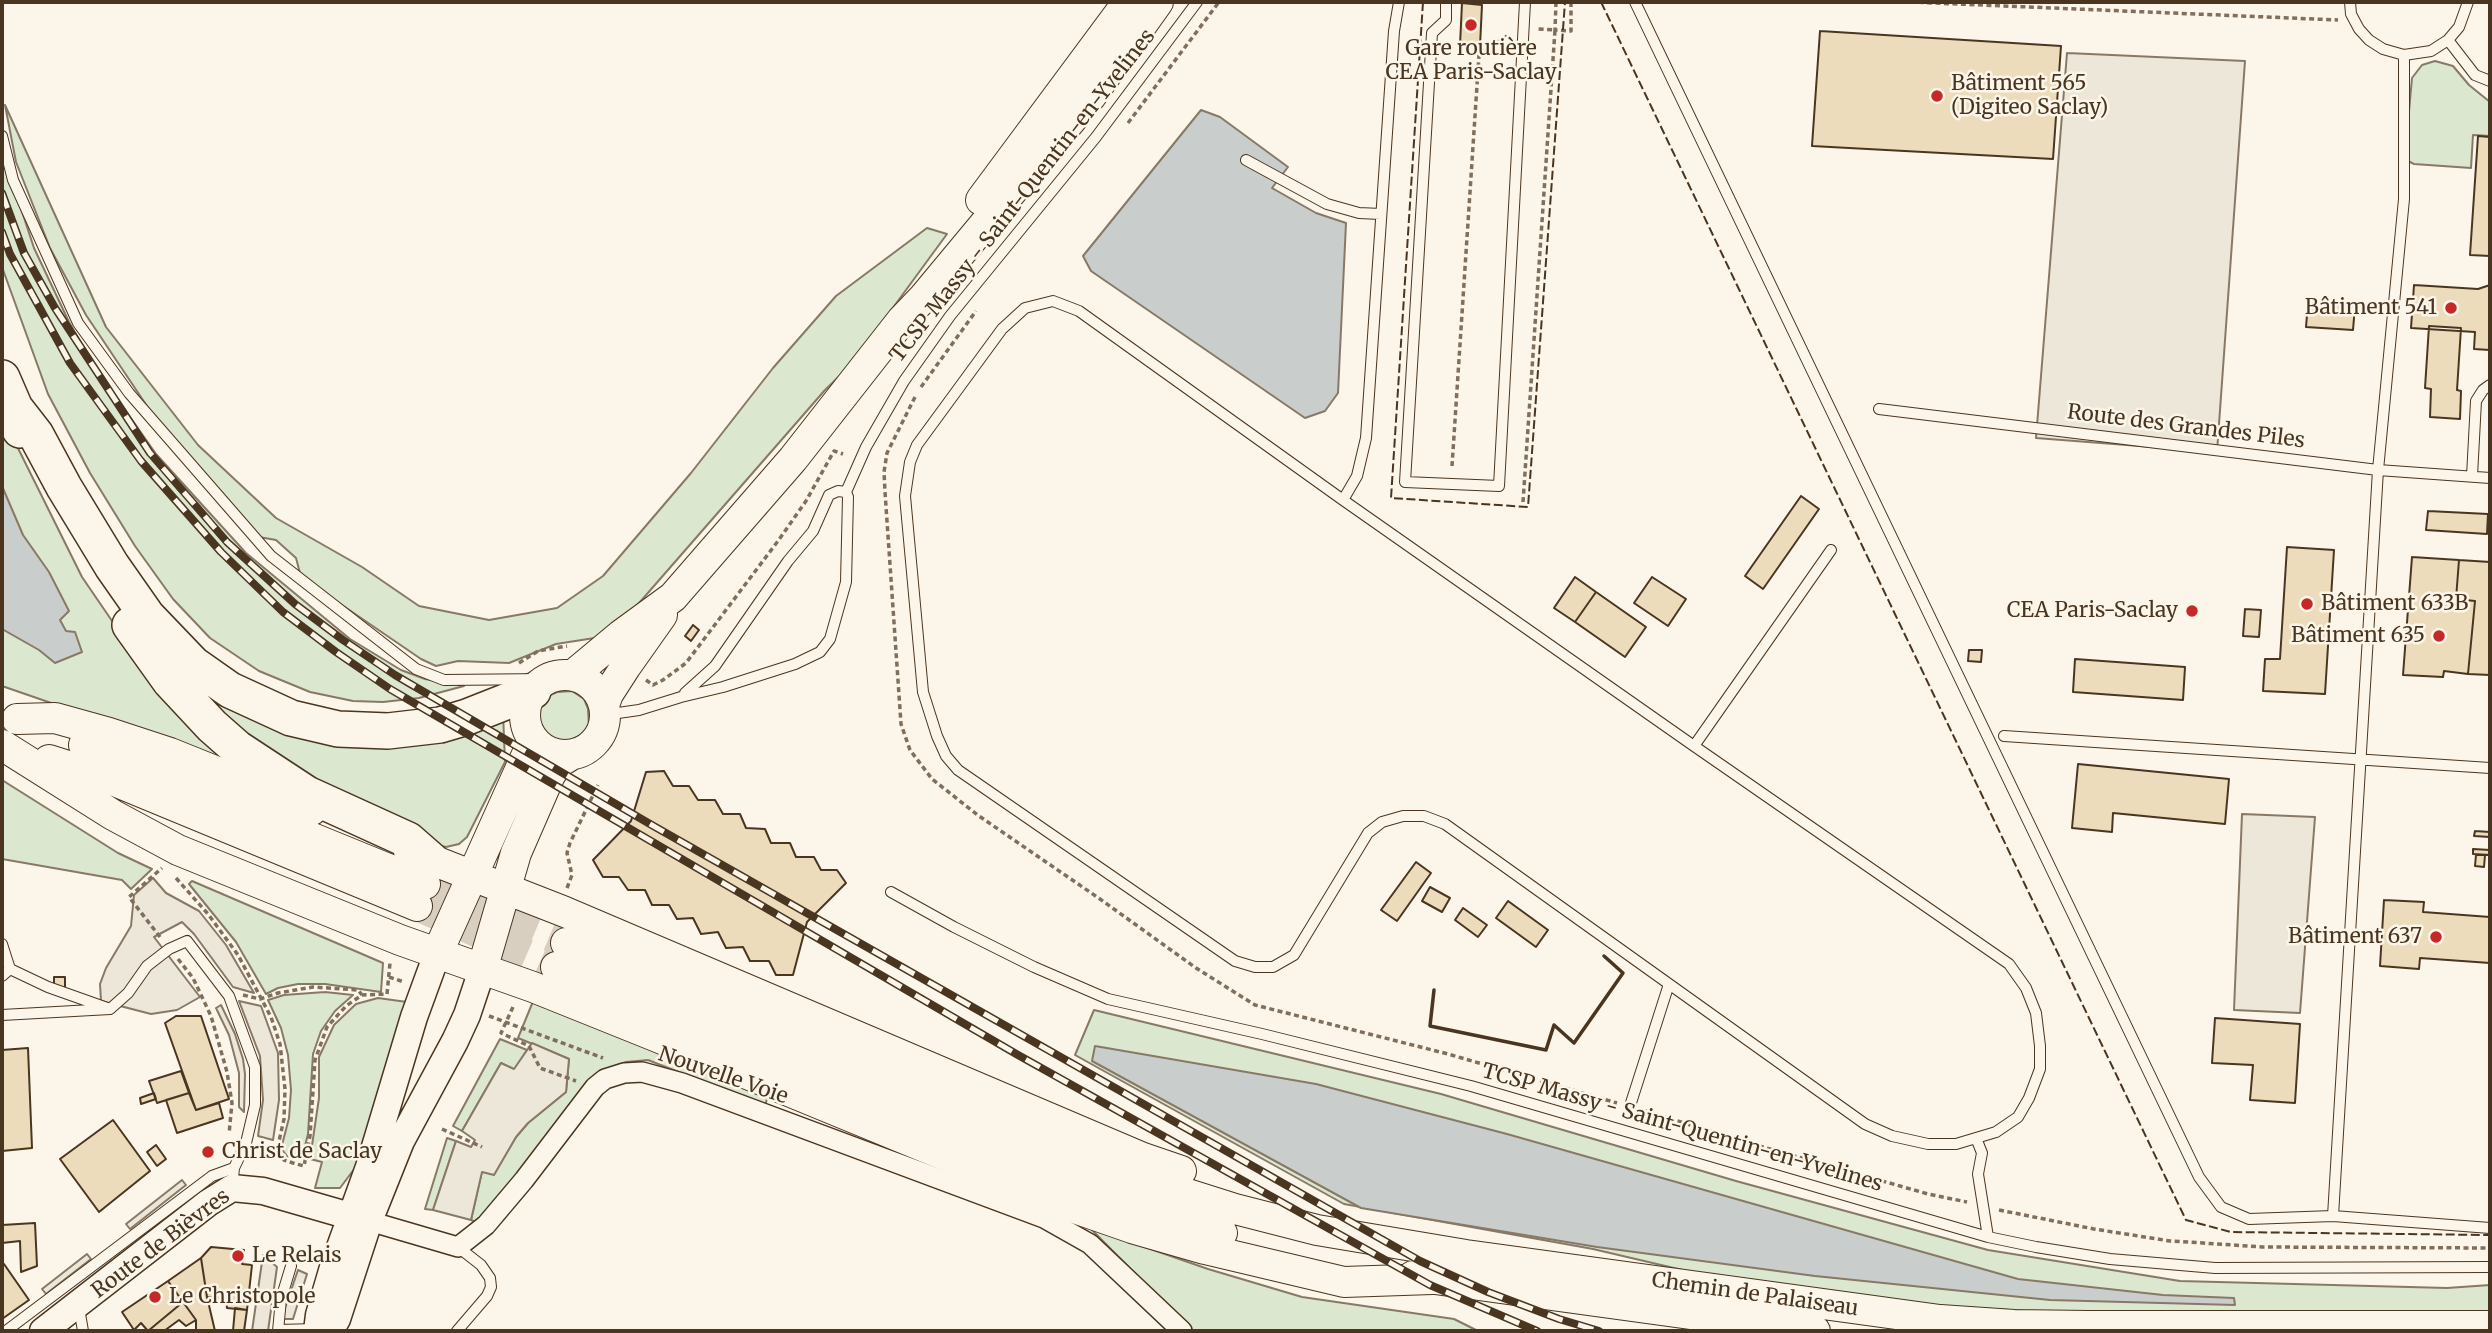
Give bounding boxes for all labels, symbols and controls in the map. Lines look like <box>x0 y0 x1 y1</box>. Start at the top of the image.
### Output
marker: Gare routière CEA Paris-Saclay <box>1463 17 1479 33</box>
street label: TCSP Massy - Saint-Quentin-en-Yvelines <box>885 24 1161 368</box>
place label: Gare routière CEA Paris-Saclay <box>1385 36 1557 86</box>
place label: Bâtiment 565 (Digiteo Saclay) <box>1951 71 2108 121</box>
marker: Bâtiment 565 (Digiteo Saclay) <box>1929 88 1945 104</box>
place label: Bâtiment 541 <box>2305 295 2437 321</box>
marker: Bâtiment 541 <box>2443 300 2459 316</box>
street label: Route des Grandes Piles <box>2066 400 2306 454</box>
place label: Bâtiment 633B <box>2321 591 2468 617</box>
marker: Bâtiment 633B <box>2299 596 2315 612</box>
place label: CEA Paris-Saclay <box>2007 598 2178 624</box>
marker: CEA Paris-Saclay <box>2184 603 2200 619</box>
place label: Bâtiment 635 <box>2291 623 2425 649</box>
marker: Bâtiment 635 <box>2431 628 2447 644</box>
place label: Bâtiment 637 <box>2288 924 2422 950</box>
marker: Bâtiment 637 <box>2428 929 2444 945</box>
street label: Nouvelle Voie <box>655 1042 791 1110</box>
street label: TCSP Massy - Saint-Quentin-en-Yvelines <box>1479 1059 1885 1197</box>
place label: Christ de Saclay <box>222 1139 382 1165</box>
marker: Christ de Saclay <box>200 1144 216 1160</box>
street label: Route de Bièvres <box>87 1184 235 1304</box>
place label: Le Relais <box>252 1243 342 1269</box>
marker: Le Relais <box>230 1248 246 1264</box>
street label: Chemin de Palaiseau <box>1650 1268 1860 1322</box>
place label: Le Christopole <box>169 1284 315 1310</box>
marker: Le Christopole <box>147 1289 163 1305</box>

